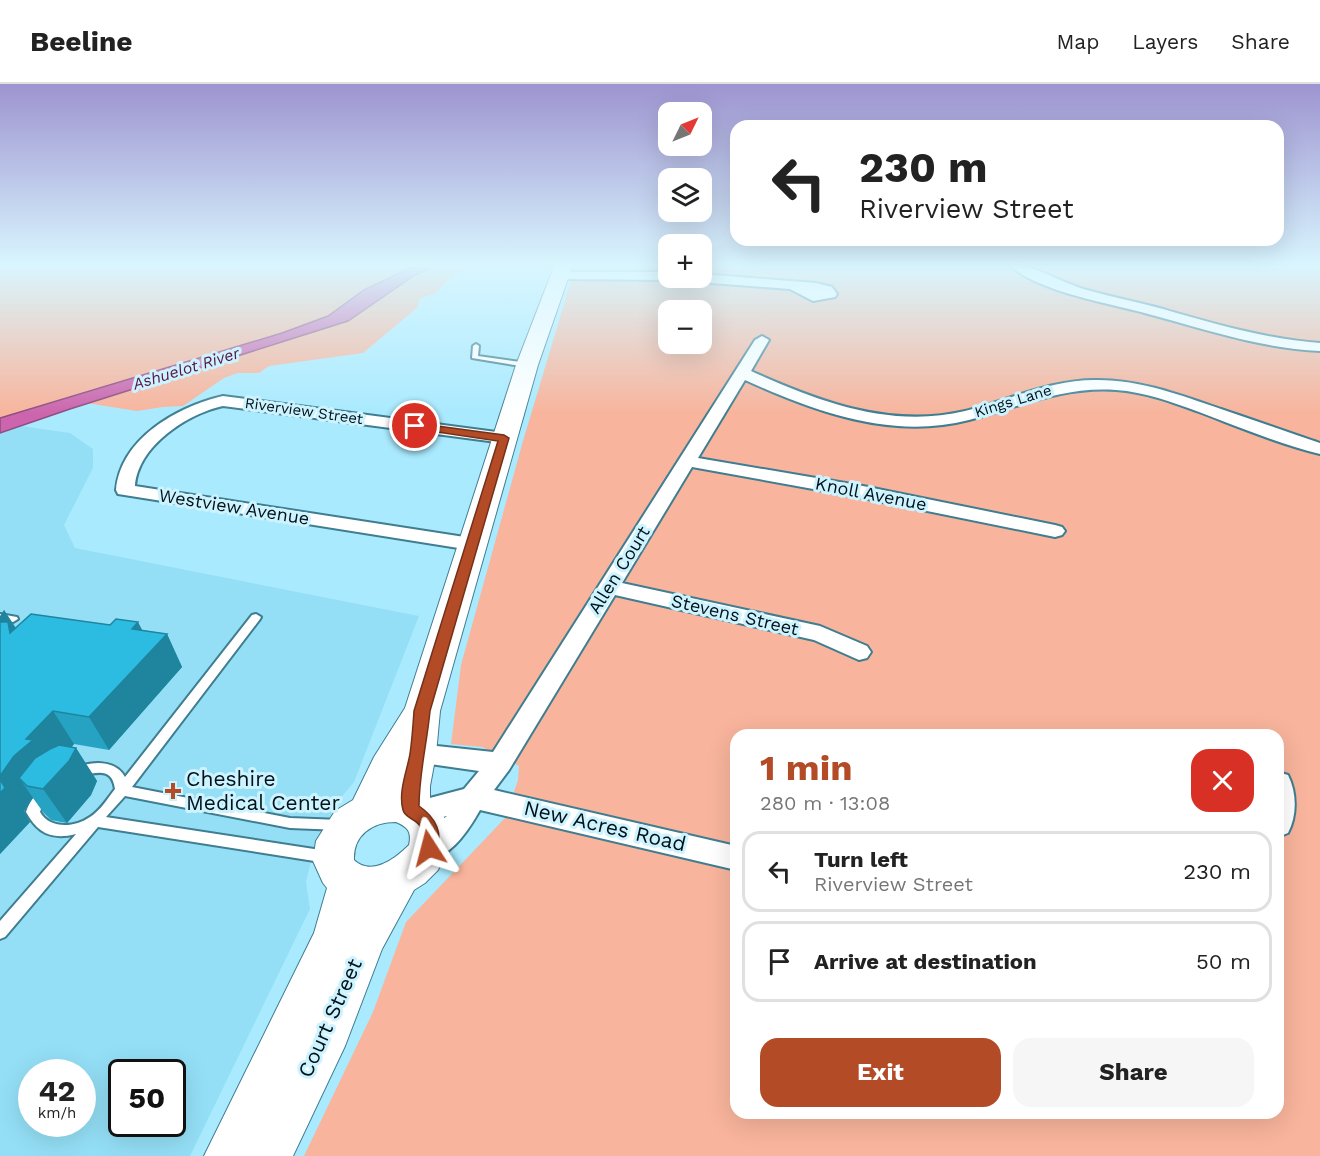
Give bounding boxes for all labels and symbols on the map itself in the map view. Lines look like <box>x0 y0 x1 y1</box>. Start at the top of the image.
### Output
north arrow <box>658 102 712 156</box>
water label: Ashuelot River <box>130 343 242 394</box>
street label: Kings Lane <box>972 381 1054 421</box>
street label: Riverview Street <box>244 394 365 428</box>
pin <box>389 400 440 451</box>
street label: Knoll Avenue <box>814 472 929 515</box>
street label: Westview Avenue <box>157 484 311 529</box>
street label: Allen Court <box>583 522 654 617</box>
street label: Stevens Street <box>669 590 801 639</box>
place label: Cheshire Medical Center <box>186 766 340 815</box>
marker: Cheshire Medical Center <box>164 782 182 800</box>
street label: New Acres Road <box>522 795 689 856</box>
position arrow <box>397 816 461 880</box>
street label: Court Street <box>292 954 367 1081</box>
speed limit sign: 50 <box>108 1059 186 1137</box>

